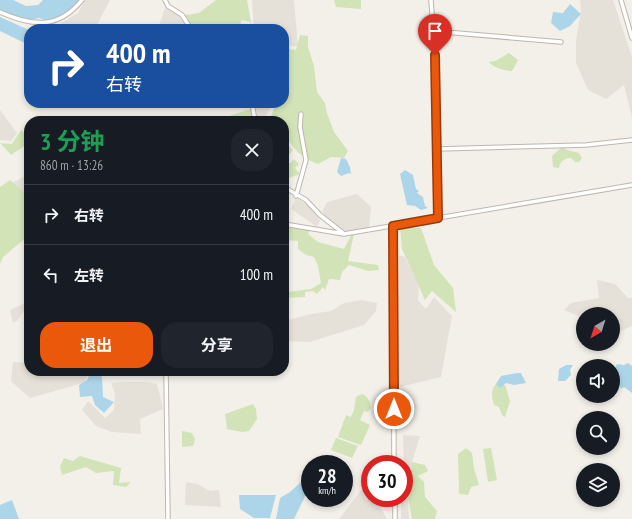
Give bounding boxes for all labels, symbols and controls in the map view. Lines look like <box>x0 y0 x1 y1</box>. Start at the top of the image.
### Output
pin <box>418 14 452 55</box>
icon: arrive <box>424 20 446 42</box>
text: 400 m <box>106 34 170 71</box>
icon: right <box>40 40 92 92</box>
text: 右转 <box>106 73 142 96</box>
text: 3 分钟 <box>40 126 104 157</box>
button: close <box>231 129 273 171</box>
text: 860 m · 13:26 <box>40 157 103 174</box>
icon: right <box>40 204 62 226</box>
text: 400 m <box>240 205 273 224</box>
text: 右转 <box>74 206 104 225</box>
icon: left <box>40 264 62 286</box>
text: 100 m <box>240 265 273 284</box>
text: 左转 <box>74 266 104 285</box>
north arrow <box>576 307 620 351</box>
map controls <box>576 307 620 507</box>
button: 退出 <box>40 322 153 368</box>
button: 分享 <box>161 322 273 368</box>
button: sound <box>576 359 620 403</box>
position arrow <box>373 388 415 430</box>
button: search <box>576 411 620 455</box>
speed limit sign: 30 <box>361 455 413 507</box>
text: 28 <box>317 463 337 489</box>
button: layers <box>576 463 620 507</box>
text: km/h <box>318 484 336 497</box>

